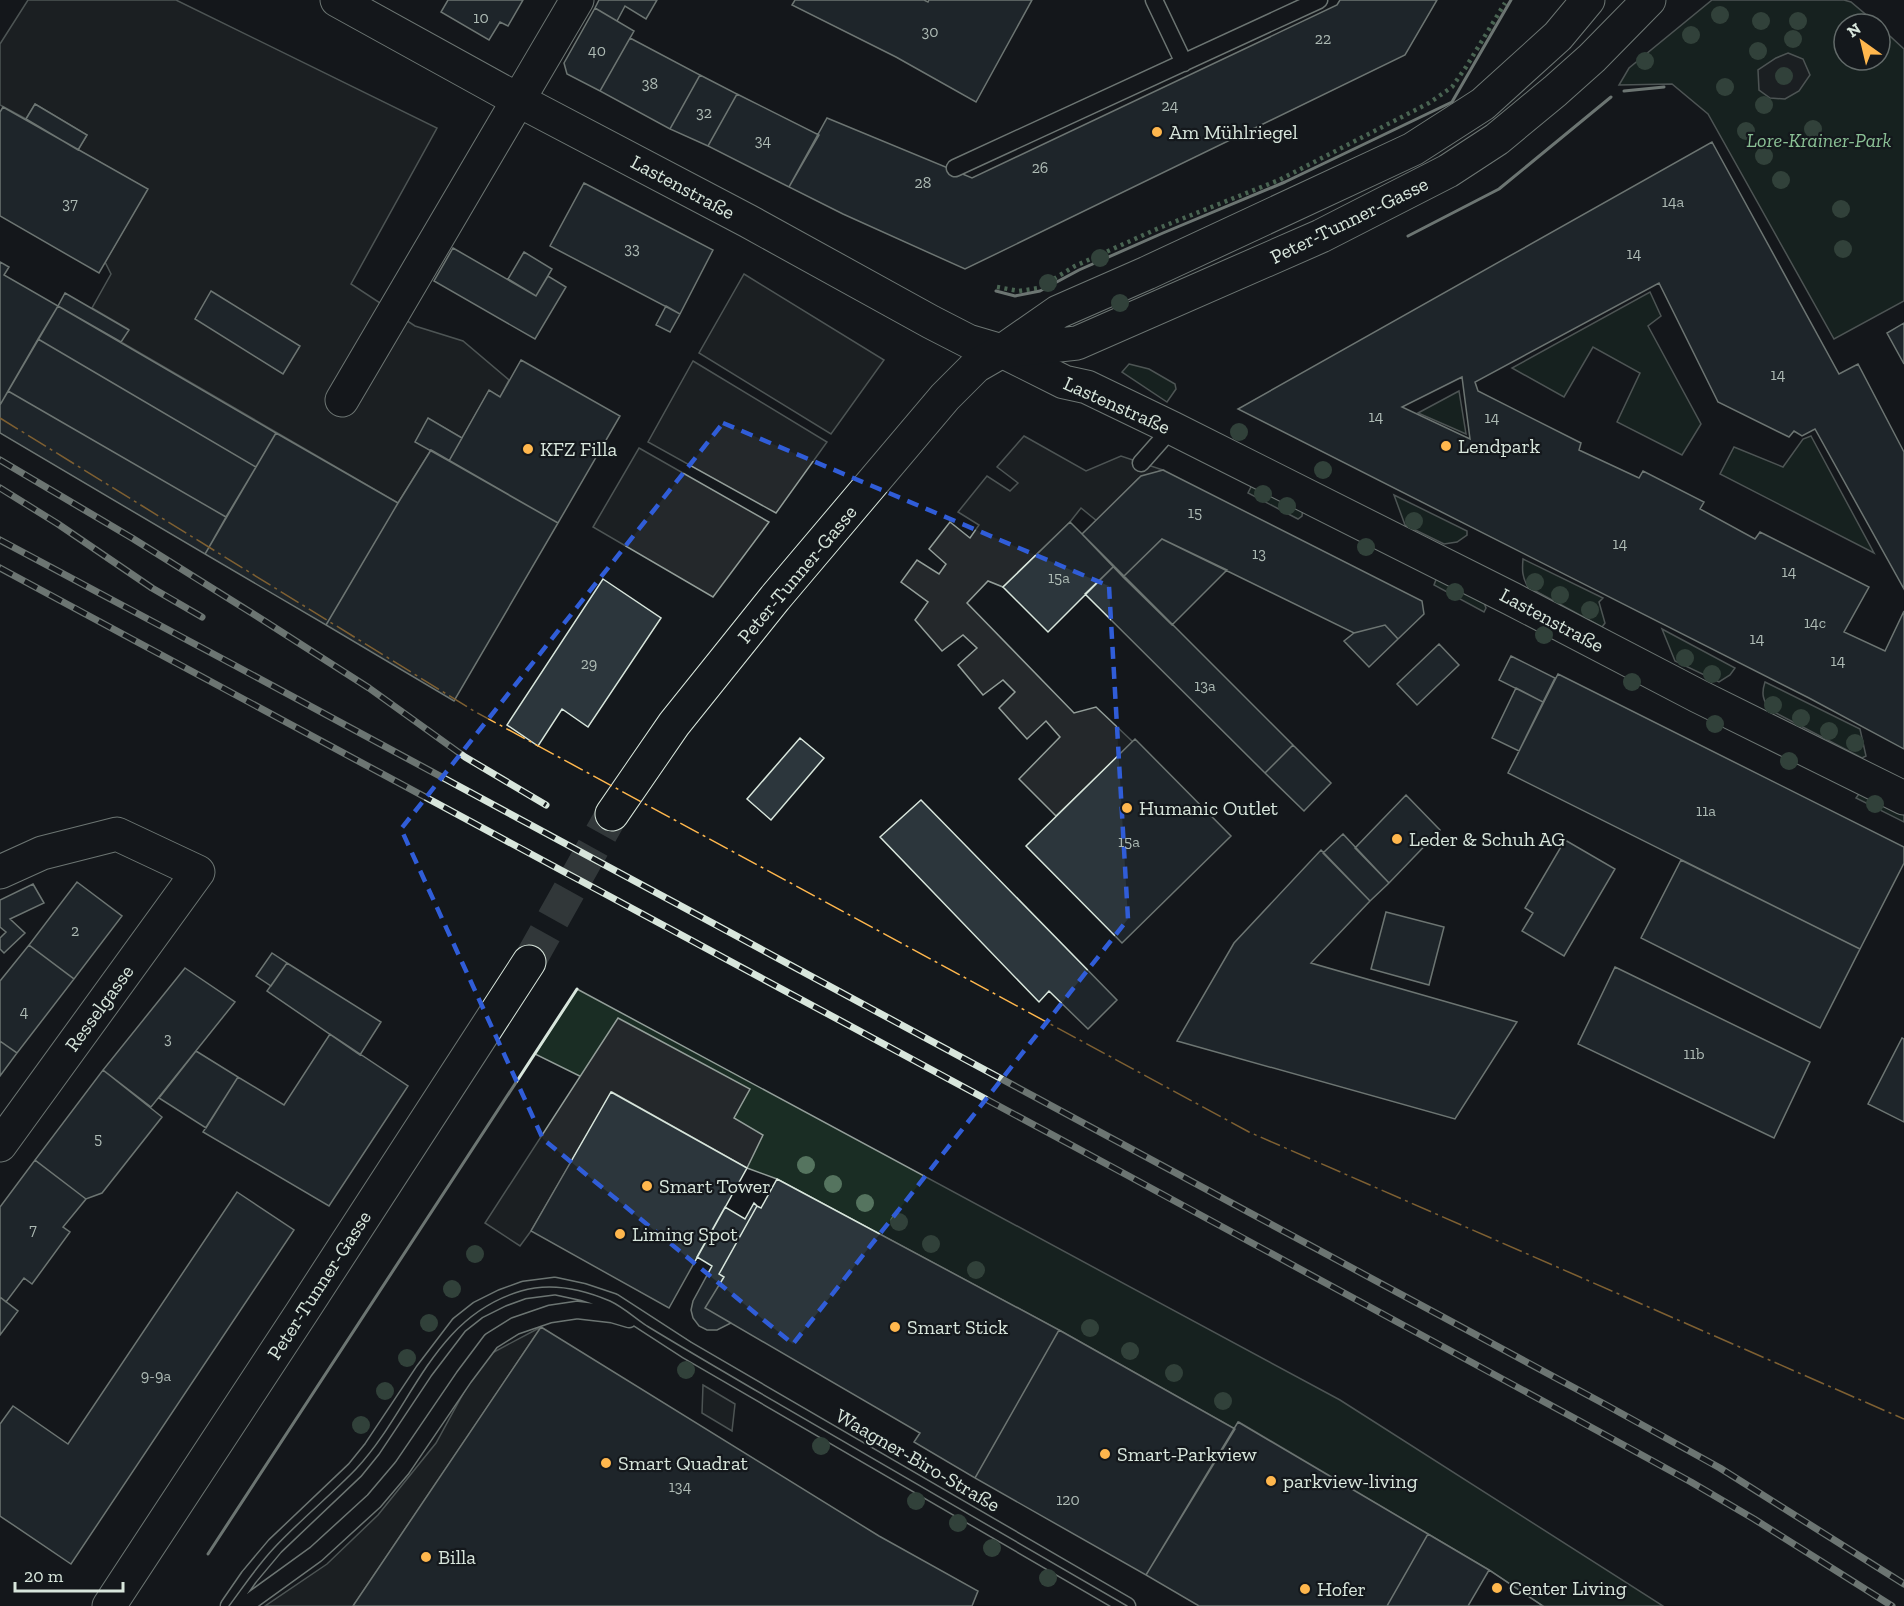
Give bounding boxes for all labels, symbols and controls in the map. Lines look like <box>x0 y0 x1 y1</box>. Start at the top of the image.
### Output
house number: 10 <box>473 8 489 27</box>
north arrow <box>1832 12 1892 72</box>
text: N <box>1844 19 1864 41</box>
house number: 30 <box>921 22 939 41</box>
house number: 22 <box>1315 29 1331 48</box>
house number: 40 <box>588 41 606 60</box>
house number: 38 <box>642 74 658 93</box>
house number: 24 <box>1162 96 1179 115</box>
house number: 32 <box>696 103 712 122</box>
place label: Am Mühlriegel <box>1169 120 1298 144</box>
marker: Am Mühlriegel <box>1150 125 1164 139</box>
park label: Lore-Krainer-Park <box>1746 128 1892 152</box>
house number: 34 <box>755 131 772 150</box>
street label: Lastenstraße <box>627 150 739 224</box>
house number: 26 <box>1032 158 1048 177</box>
street label: Peter-Tunner-Gasse <box>1266 171 1432 269</box>
house number: 28 <box>915 173 931 192</box>
house number: 14a <box>1662 192 1685 211</box>
house number: 37 <box>62 194 78 213</box>
house number: 33 <box>624 239 640 258</box>
house number: 14 <box>1627 244 1642 263</box>
house number: 14 <box>1771 365 1786 384</box>
street label: Lastenstraße <box>1060 371 1174 439</box>
house number: 14 <box>1369 407 1384 426</box>
house number: 14 <box>1485 408 1500 427</box>
place label: Lendpark <box>1458 434 1541 458</box>
place label: KFZ Filla <box>540 437 617 461</box>
marker: Lendpark <box>1439 439 1453 453</box>
marker: KFZ Filla <box>521 442 535 456</box>
street label: Peter-Tunner-Gasse <box>732 500 862 648</box>
house number: 15 <box>1188 503 1202 522</box>
house number: 14 <box>1613 534 1628 553</box>
house number: 13 <box>1252 544 1266 563</box>
house number: 14 <box>1782 562 1797 581</box>
house number: 15a <box>1048 568 1070 587</box>
street label: Lastenstraße <box>1496 583 1608 657</box>
house number: 14c <box>1804 613 1826 632</box>
house number: 14 <box>1750 629 1765 648</box>
house number: 14 <box>1831 651 1846 670</box>
house number: 29 <box>581 654 597 673</box>
house number: 13a <box>1194 676 1216 695</box>
place label: Humanic Outlet <box>1139 796 1279 820</box>
marker: Humanic Outlet <box>1120 801 1134 815</box>
house number: 11a <box>1696 801 1716 820</box>
place label: Leder & Schuh AG <box>1409 827 1565 851</box>
house number: 15a <box>1118 832 1140 851</box>
marker: Leder & Schuh AG <box>1390 832 1404 846</box>
house number: 2 <box>71 921 79 940</box>
street label: Resselgasse <box>60 960 138 1056</box>
house number: 4 <box>20 1002 29 1021</box>
house number: 3 <box>164 1029 172 1048</box>
house number: 11b <box>1684 1044 1704 1063</box>
house number: 5 <box>94 1129 102 1148</box>
place label: Smart Tower <box>659 1174 771 1198</box>
marker: Smart Tower <box>640 1179 654 1193</box>
street label: Peter-Tunner-Gasse <box>262 1206 376 1364</box>
house number: 7 <box>29 1220 37 1239</box>
place label: Liming Spot <box>632 1222 738 1246</box>
marker: Liming Spot <box>613 1227 627 1241</box>
place label: Smart Stick <box>907 1315 1009 1339</box>
marker: Smart Stick <box>888 1320 902 1334</box>
house number: 9-9a <box>141 1366 171 1385</box>
street label: Waagner-Biro-Straße <box>832 1403 1004 1517</box>
place label: Smart-Parkview <box>1117 1442 1258 1466</box>
marker: Smart-Parkview <box>1098 1447 1112 1461</box>
place label: Smart Quadrat <box>618 1451 749 1475</box>
marker: Smart Quadrat <box>599 1456 613 1470</box>
place label: parkview-living <box>1283 1469 1418 1493</box>
marker: parkview-living <box>1264 1474 1278 1488</box>
house number: 134 <box>669 1477 692 1496</box>
house number: 120 <box>1056 1490 1080 1509</box>
place label: Billa <box>438 1545 476 1569</box>
marker: Billa <box>419 1550 433 1564</box>
scale bar <box>15 1555 123 1593</box>
text: 20 m <box>24 1565 64 1587</box>
place label: Center Living <box>1509 1576 1627 1600</box>
place label: Hofer <box>1317 1577 1366 1601</box>
marker: Center Living <box>1490 1581 1504 1595</box>
marker: Hofer <box>1298 1582 1312 1596</box>

